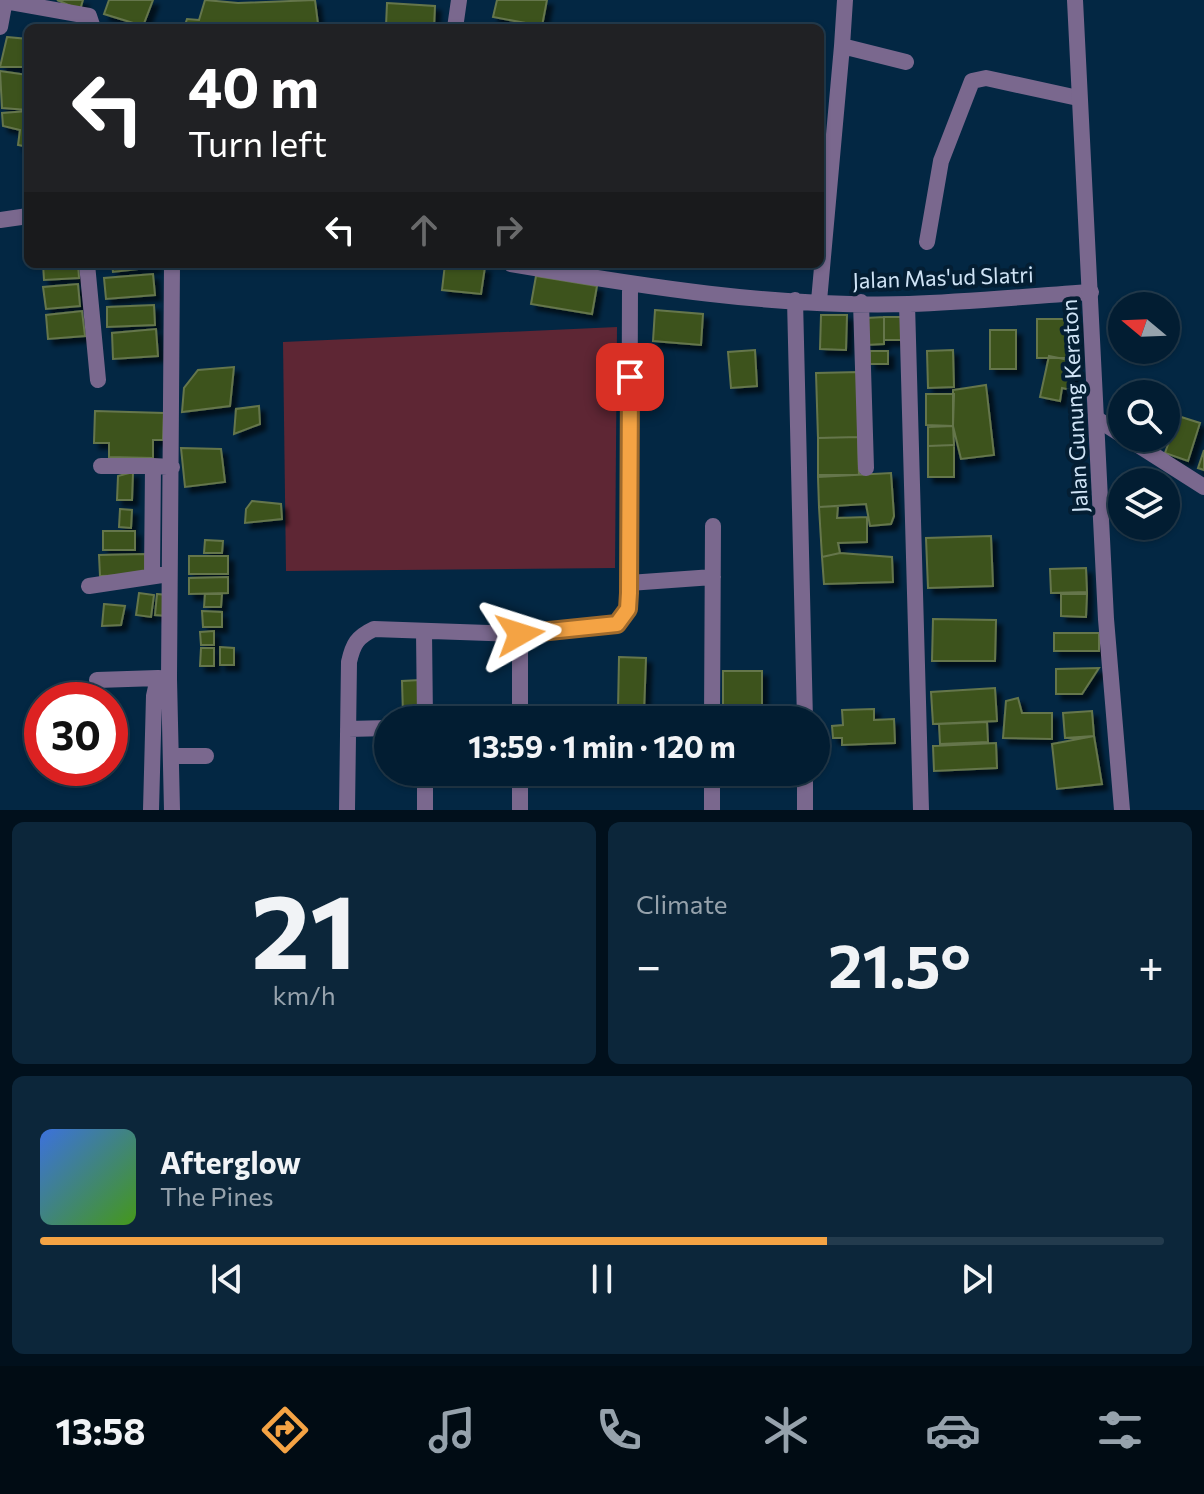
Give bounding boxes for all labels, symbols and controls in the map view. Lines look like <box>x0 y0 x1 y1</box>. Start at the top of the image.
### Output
text: 40 m <box>188 51 319 120</box>
icon: left <box>56 56 160 160</box>
text: Turn left <box>188 120 327 164</box>
icon: left <box>318 208 362 252</box>
icon: ahead <box>402 208 446 252</box>
icon: right <box>486 208 530 252</box>
street label: Jalan Mas'ud Slatri <box>852 260 1034 294</box>
north arrow <box>1108 292 1180 364</box>
map controls <box>1108 292 1180 540</box>
street label: Jalan Gunung Keraton <box>1055 298 1093 514</box>
pin <box>596 343 664 411</box>
icon: arrive <box>608 355 652 399</box>
button: search <box>1108 380 1180 452</box>
button: layers <box>1108 468 1180 540</box>
position arrow <box>478 592 562 676</box>
speed limit sign: 30 <box>24 682 128 786</box>
text: 13:59 · 1 min · 120 m <box>468 727 736 764</box>
text: 21 <box>251 863 357 990</box>
text: Climate <box>636 888 728 919</box>
text: 21.5° <box>828 927 971 1000</box>
text: − <box>636 937 661 991</box>
text: + <box>1138 937 1164 991</box>
text: km/h <box>272 979 336 1010</box>
text: Afterglow <box>160 1143 301 1180</box>
text: The Pines <box>160 1180 274 1211</box>
icon: previous <box>205 1257 249 1301</box>
icon: pause <box>580 1257 624 1301</box>
icon: next <box>955 1257 999 1301</box>
icon: directions <box>257 1402 313 1458</box>
icon: music <box>424 1402 480 1458</box>
icon: phone <box>591 1402 647 1458</box>
icon: climate <box>758 1402 814 1458</box>
icon: car <box>925 1402 981 1458</box>
icon: filters <box>1092 1402 1148 1458</box>
text: 13:58 <box>56 1408 146 1452</box>

